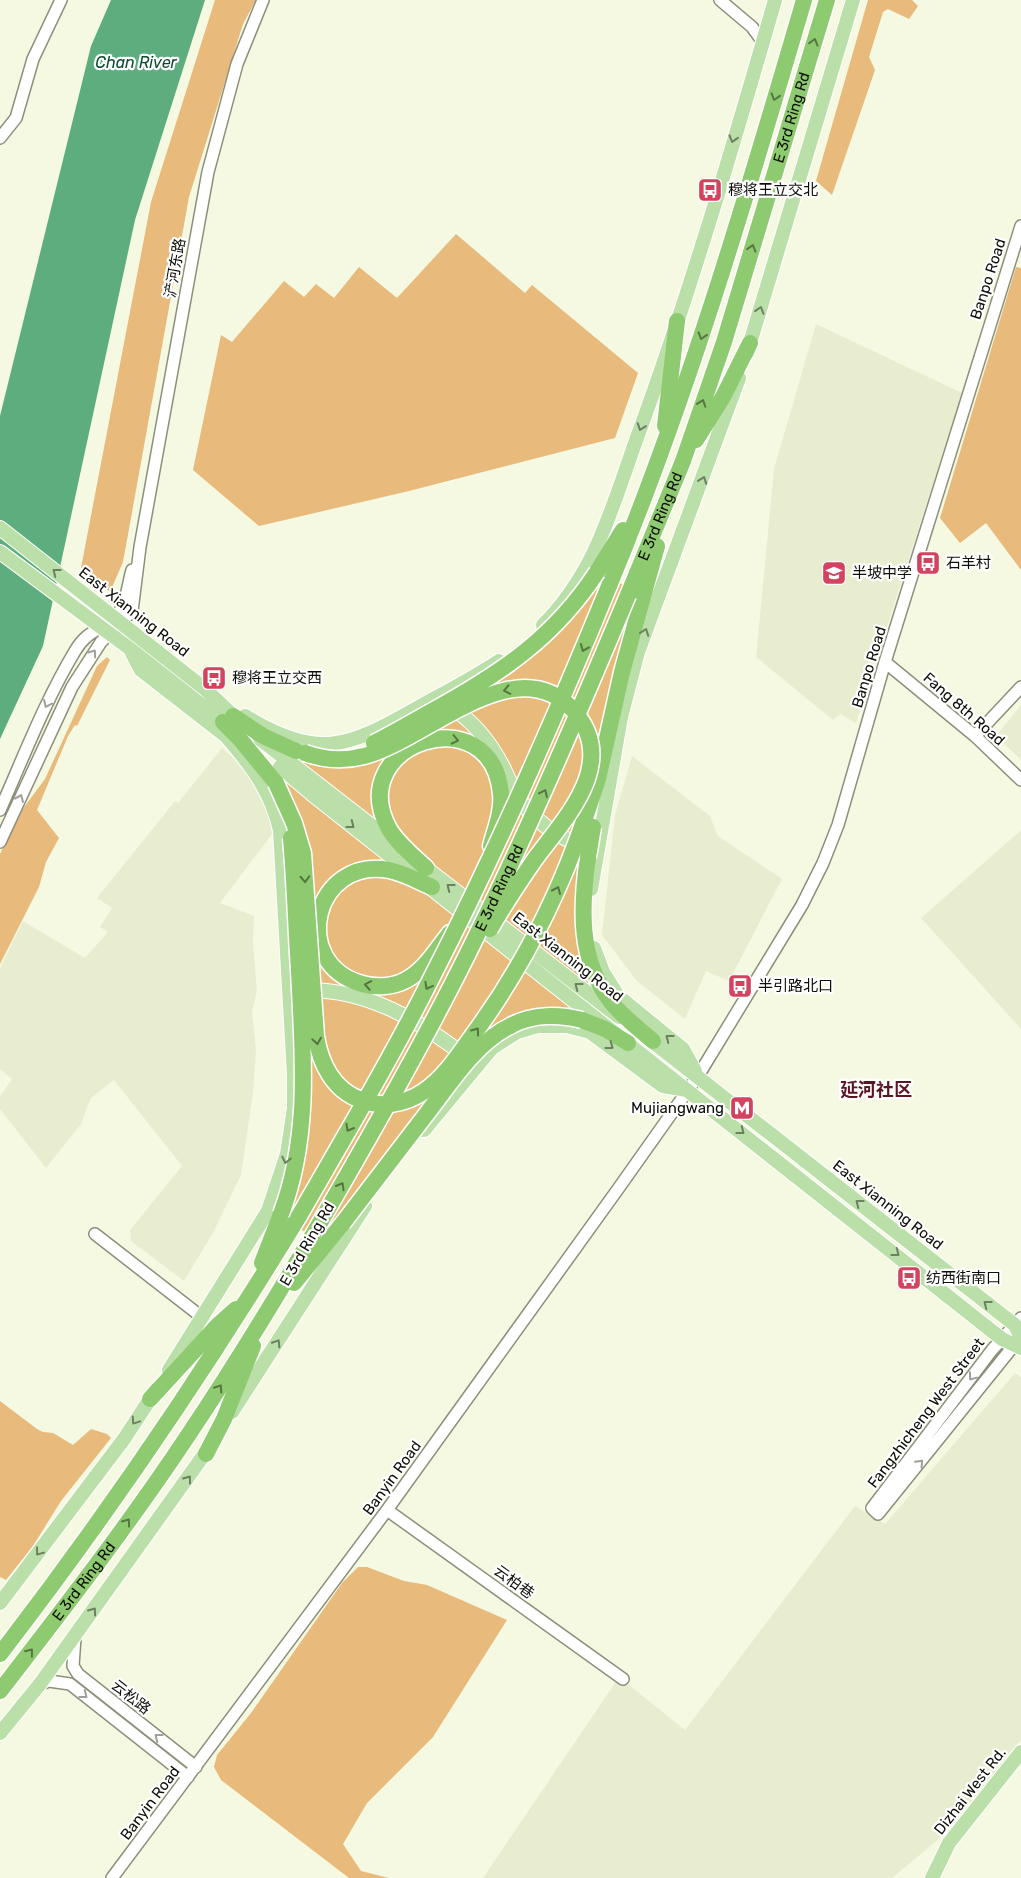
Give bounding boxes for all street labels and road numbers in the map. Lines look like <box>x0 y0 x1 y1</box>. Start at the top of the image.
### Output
street label: E 3rd Ring Rd <box>769 70 814 165</box>
street label: Banpo Road <box>966 236 1010 322</box>
street label: 浐河东路 <box>161 237 189 299</box>
street label: E 3rd Ring Rd <box>634 470 686 563</box>
street label: East Xianning Road <box>75 563 193 661</box>
street label: Banpo Road <box>848 624 890 710</box>
street label: Fang 8th Road <box>920 669 1008 749</box>
street label: E 3rd Ring Rd <box>471 842 527 934</box>
street label: East Xianning Road <box>509 908 627 1006</box>
street label: East Xianning Road <box>829 1156 947 1254</box>
street label: E 3rd Ring Rd <box>276 1199 338 1289</box>
street label: Fangzhicheng West Street <box>864 1334 988 1491</box>
street label: Banyin Road <box>359 1437 425 1519</box>
street label: E 3rd Ring Rd <box>48 1538 119 1624</box>
street label: 云柏巷 <box>491 1561 537 1603</box>
street label: 云松路 <box>108 1676 154 1718</box>
street label: Dizhai West Rd. <box>930 1744 1010 1838</box>
street label: Banyin Road <box>117 1763 183 1843</box>

